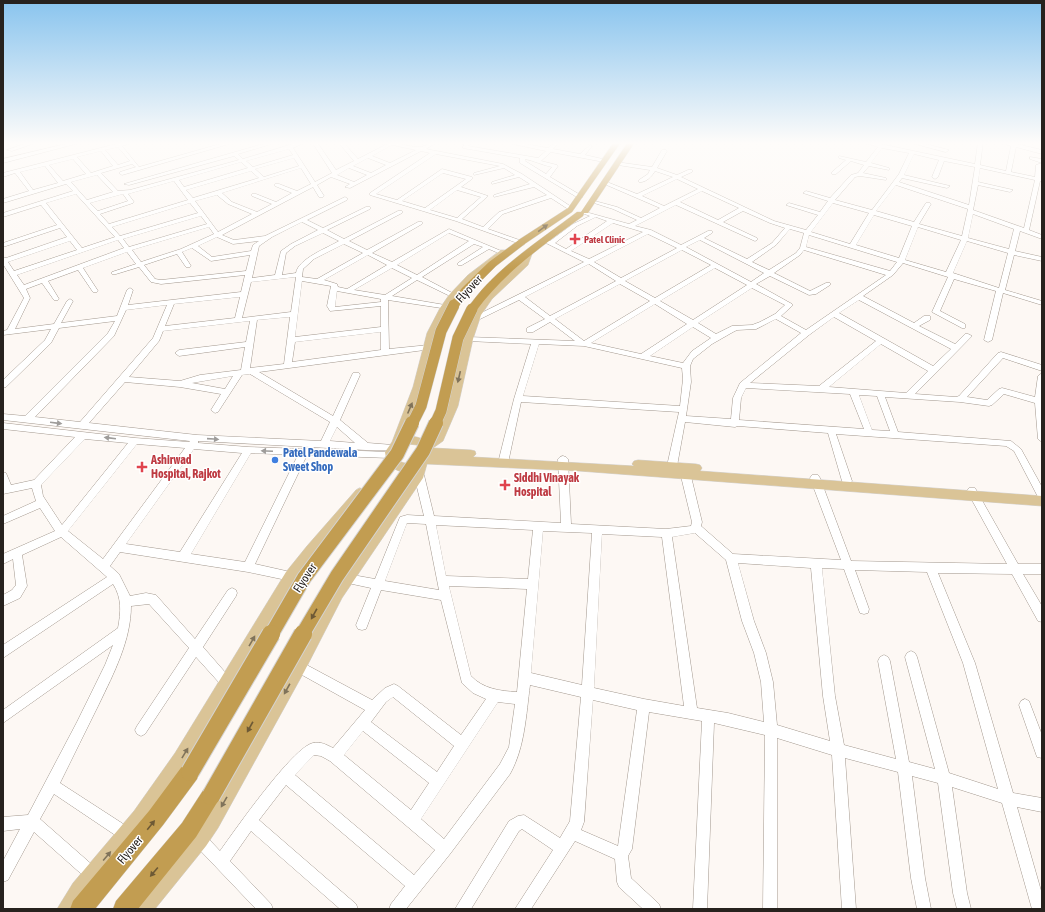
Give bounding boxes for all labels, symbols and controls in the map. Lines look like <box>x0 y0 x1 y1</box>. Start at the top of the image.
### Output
one-way arrow <box>538 224 548 232</box>
marker: Patel Clinic <box>569 233 581 245</box>
place label: Patel Clinic <box>584 234 625 245</box>
street label: Flyover <box>453 272 485 305</box>
one-way arrow <box>456 371 462 383</box>
one-way arrow <box>407 402 413 413</box>
one-way arrow <box>50 420 62 426</box>
one-way arrow <box>104 435 116 441</box>
one-way arrow <box>207 436 219 443</box>
place label: Patel Pandewala Sweet Shop <box>283 446 358 474</box>
one-way arrow <box>260 448 273 454</box>
place label: Ashirwad Hospital, Rajkot <box>150 453 221 481</box>
marker: Patel Pandewala Sweet Shop <box>270 455 280 465</box>
marker: Ashirwad Hospital, Rajkot <box>136 461 148 473</box>
place label: Siddhi Vinayak Hospital <box>514 471 580 499</box>
marker: Siddhi Vinayak Hospital <box>499 479 511 491</box>
street label: Flyover <box>290 560 320 595</box>
one-way arrow <box>310 608 317 620</box>
one-way arrow <box>248 635 255 647</box>
one-way arrow <box>284 683 290 695</box>
one-way arrow <box>247 721 254 733</box>
one-way arrow <box>181 748 189 758</box>
one-way arrow <box>220 796 227 808</box>
one-way arrow <box>146 820 155 830</box>
street label: Flyover <box>114 833 146 867</box>
one-way arrow <box>102 851 111 862</box>
one-way arrow <box>150 867 159 878</box>

